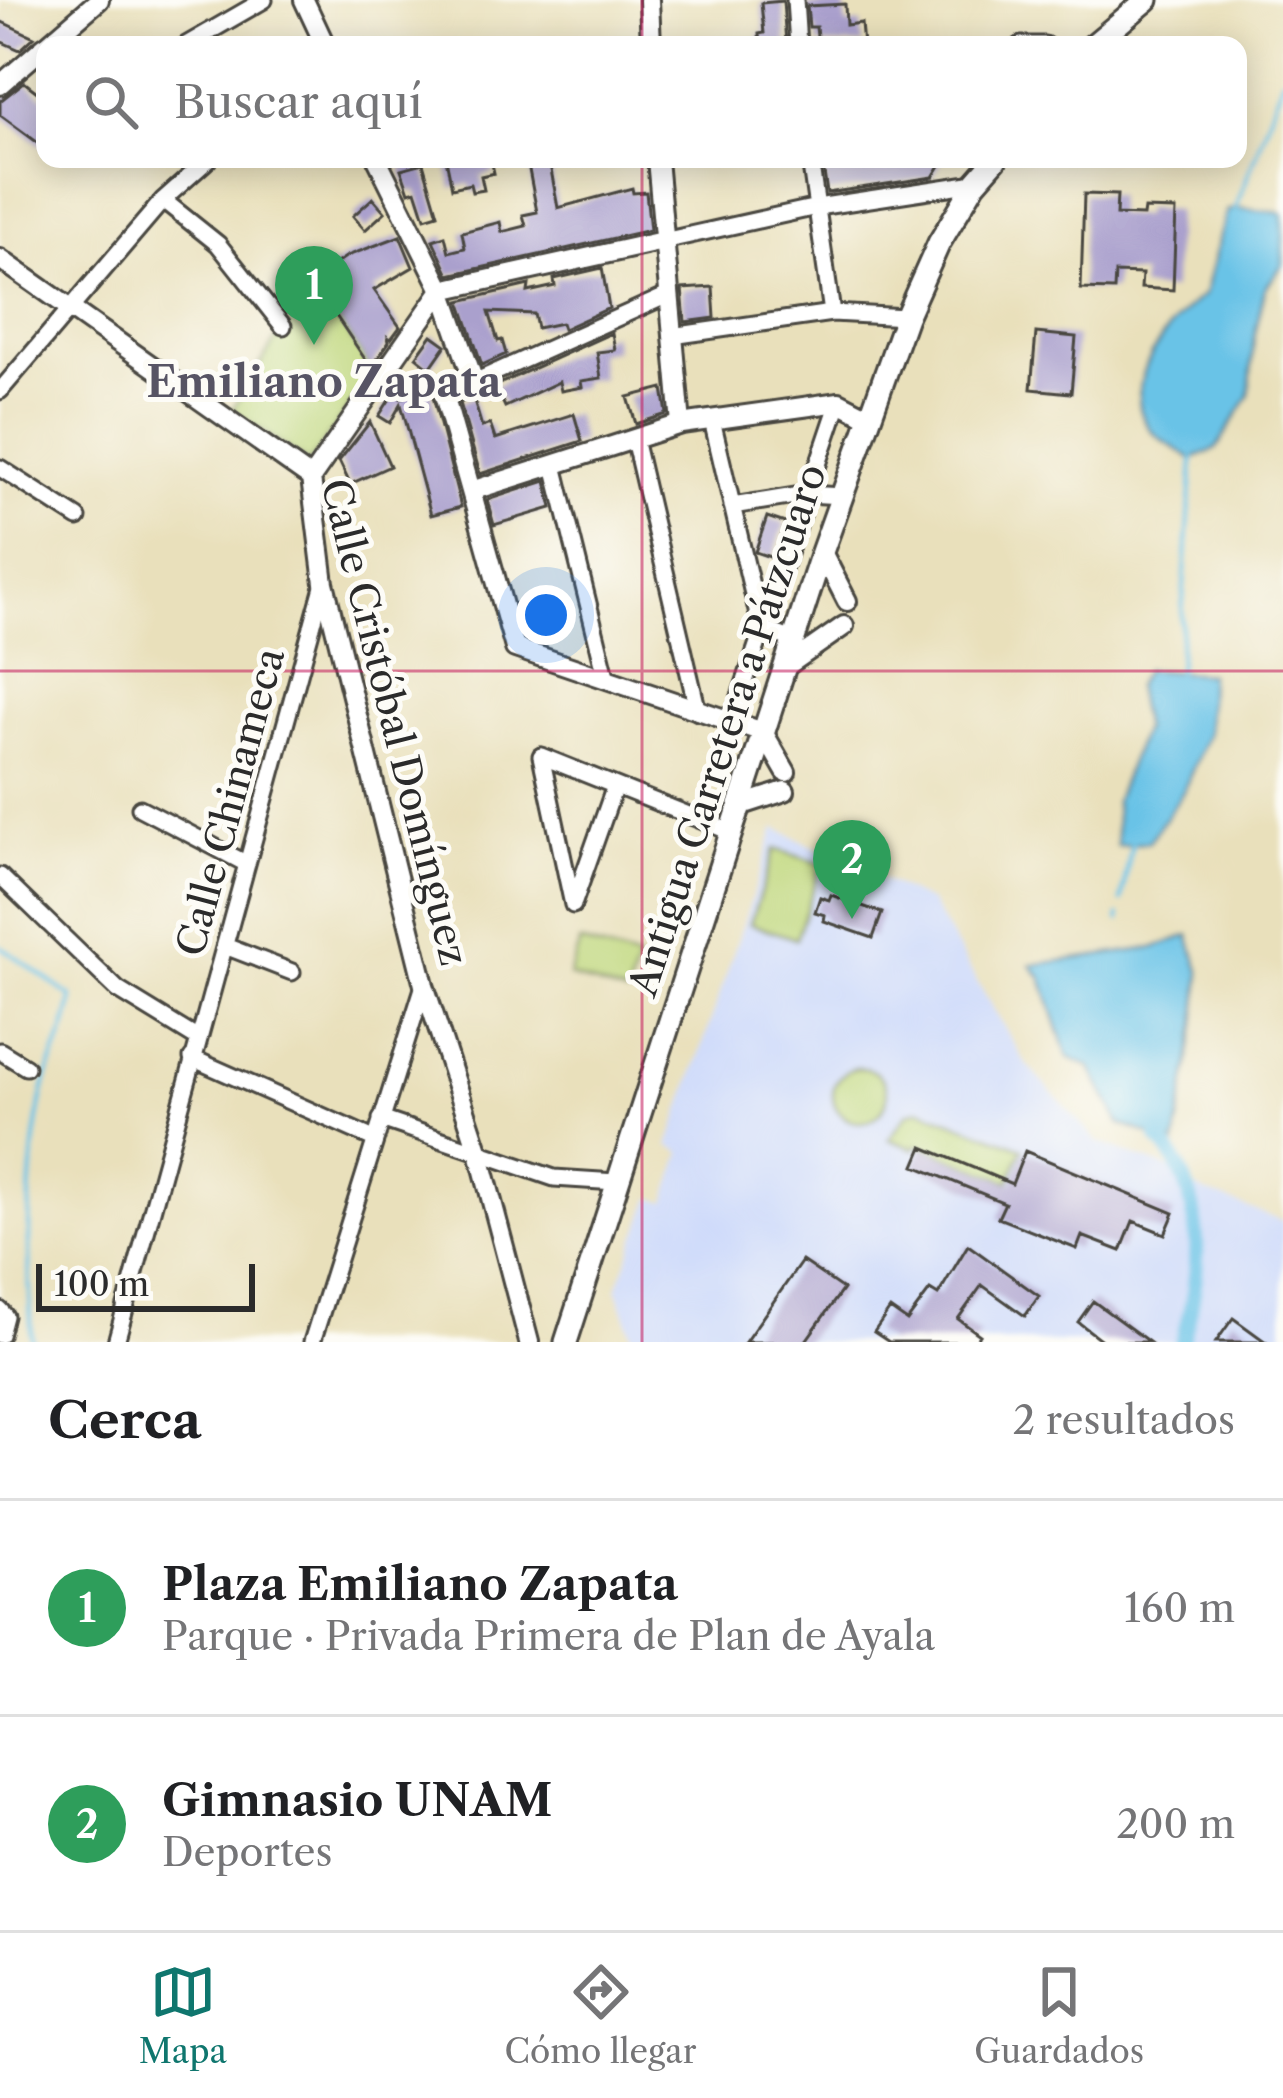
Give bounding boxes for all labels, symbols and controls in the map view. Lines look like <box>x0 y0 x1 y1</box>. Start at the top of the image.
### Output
search box <box>36 36 1247 168</box>
icon: search <box>78 69 144 135</box>
text: Buscar aquí <box>174 74 423 130</box>
pin: 1 <box>275 246 353 345</box>
district label: Emiliano Zapata <box>146 356 503 408</box>
street label: Antigua Carretera a Pátzcuaro <box>618 458 836 1003</box>
street label: Calle Cristóbal Domínguez <box>311 474 479 970</box>
your location <box>516 585 576 645</box>
street label: Calle Chinameca <box>166 642 294 961</box>
pin: 2 <box>813 820 891 919</box>
scale bar <box>36 1258 255 1311</box>
text: 100 m <box>54 1264 149 1305</box>
text: Cerca <box>48 1389 202 1451</box>
text: 2 resultados <box>1013 1396 1235 1444</box>
text: Plaza Emiliano Zapata <box>162 1556 678 1612</box>
text: 1 <box>78 1584 96 1632</box>
text: 160 m <box>1124 1584 1235 1632</box>
text: Parque · Privada Primera de Plan de Ayala <box>162 1612 935 1660</box>
text: Gimnasio UNAM <box>162 1772 553 1828</box>
text: 2 <box>75 1800 99 1848</box>
text: 200 m <box>1116 1800 1235 1848</box>
text: Deportes <box>162 1828 332 1876</box>
tab: Mapa <box>139 1959 227 2072</box>
tab: Cómo llegar <box>505 1959 697 2072</box>
tab: Guardados <box>974 1959 1144 2072</box>

